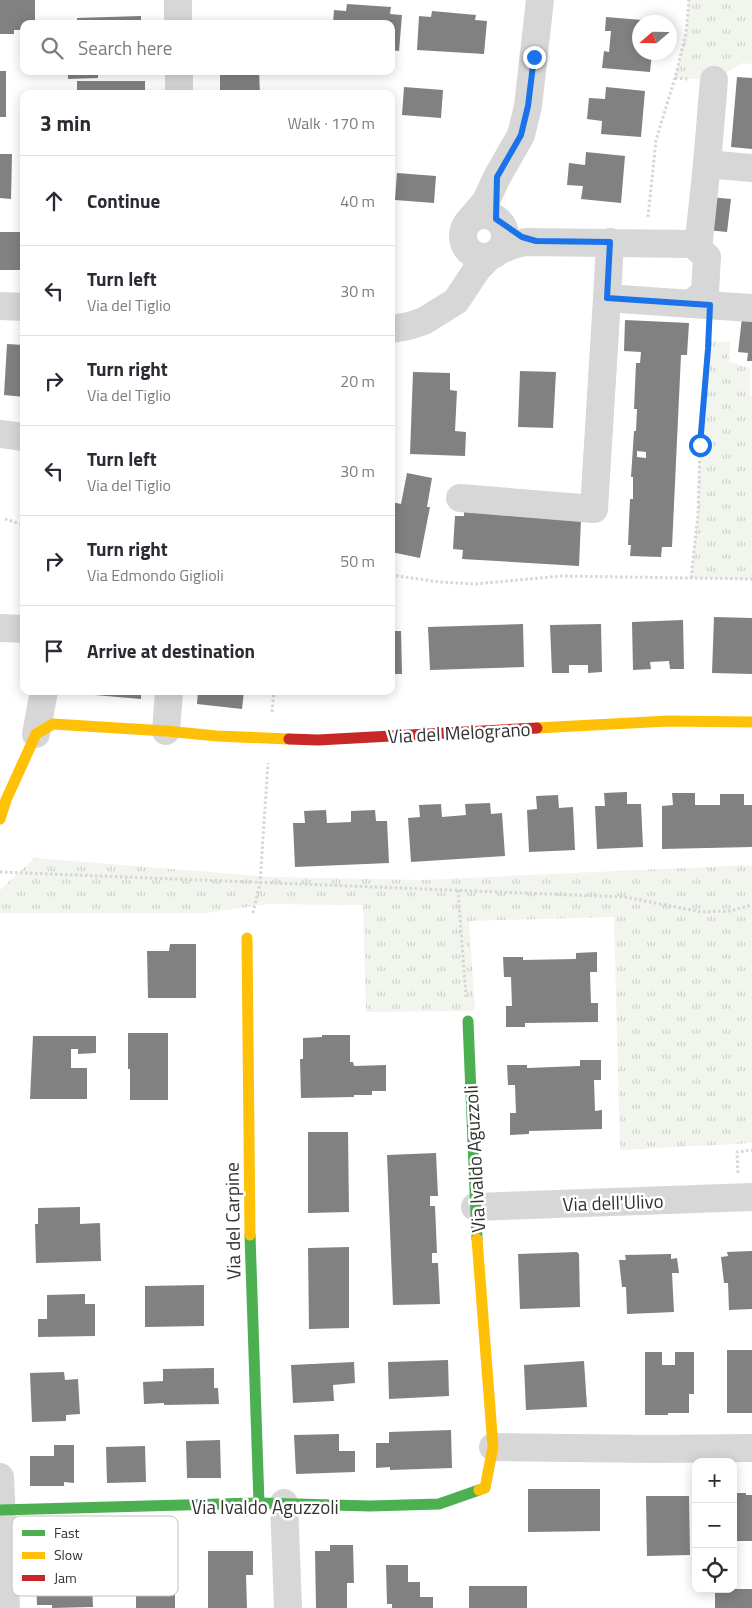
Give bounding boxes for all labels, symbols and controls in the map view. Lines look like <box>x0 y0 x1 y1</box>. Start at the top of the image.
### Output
north arrow <box>632 15 677 60</box>
search box <box>20 20 395 75</box>
text: Search here <box>78 33 172 62</box>
icon: search <box>38 34 66 62</box>
route end <box>523 46 546 69</box>
text: 3 min <box>40 107 91 139</box>
text: Walk · 170 m <box>287 111 375 135</box>
text: Continue <box>87 186 160 215</box>
icon: ahead <box>40 187 68 215</box>
text: 40 m <box>340 189 375 213</box>
text: Turn left <box>87 264 157 293</box>
icon: left <box>40 277 68 305</box>
text: 30 m <box>340 279 375 303</box>
text: Via del Tiglio <box>87 293 171 317</box>
text: Turn right <box>87 354 168 383</box>
icon: right <box>40 367 68 395</box>
text: 20 m <box>340 369 375 393</box>
text: Via del Tiglio <box>87 383 171 407</box>
route start <box>689 434 712 457</box>
text: Turn left <box>87 444 157 473</box>
icon: left <box>40 457 68 485</box>
text: 30 m <box>340 459 375 483</box>
text: Via del Tiglio <box>87 473 171 497</box>
text: Turn right <box>87 534 168 563</box>
icon: right <box>40 547 68 575</box>
text: 50 m <box>340 549 375 573</box>
text: Via Edmondo Giglioli <box>87 563 224 587</box>
text: Arrive at destination <box>87 636 255 665</box>
icon: arrive <box>40 637 68 665</box>
street label: Via del Melograno <box>387 714 531 750</box>
street label: Via Ivaldo Aguzzoli <box>456 1085 492 1233</box>
street label: Via del Carpine <box>216 1162 248 1280</box>
street label: Via dell'Ulivo <box>562 1186 664 1218</box>
map controls <box>692 1458 737 1593</box>
button: + <box>692 1458 737 1503</box>
street label: Via Ivaldo Aguzzoli <box>191 1492 339 1521</box>
button: − <box>692 1503 737 1548</box>
legend <box>12 1516 178 1596</box>
text: Fast <box>54 1522 79 1543</box>
text: Slow <box>54 1544 83 1565</box>
button: locate <box>692 1548 737 1593</box>
text: Jam <box>54 1567 77 1588</box>

